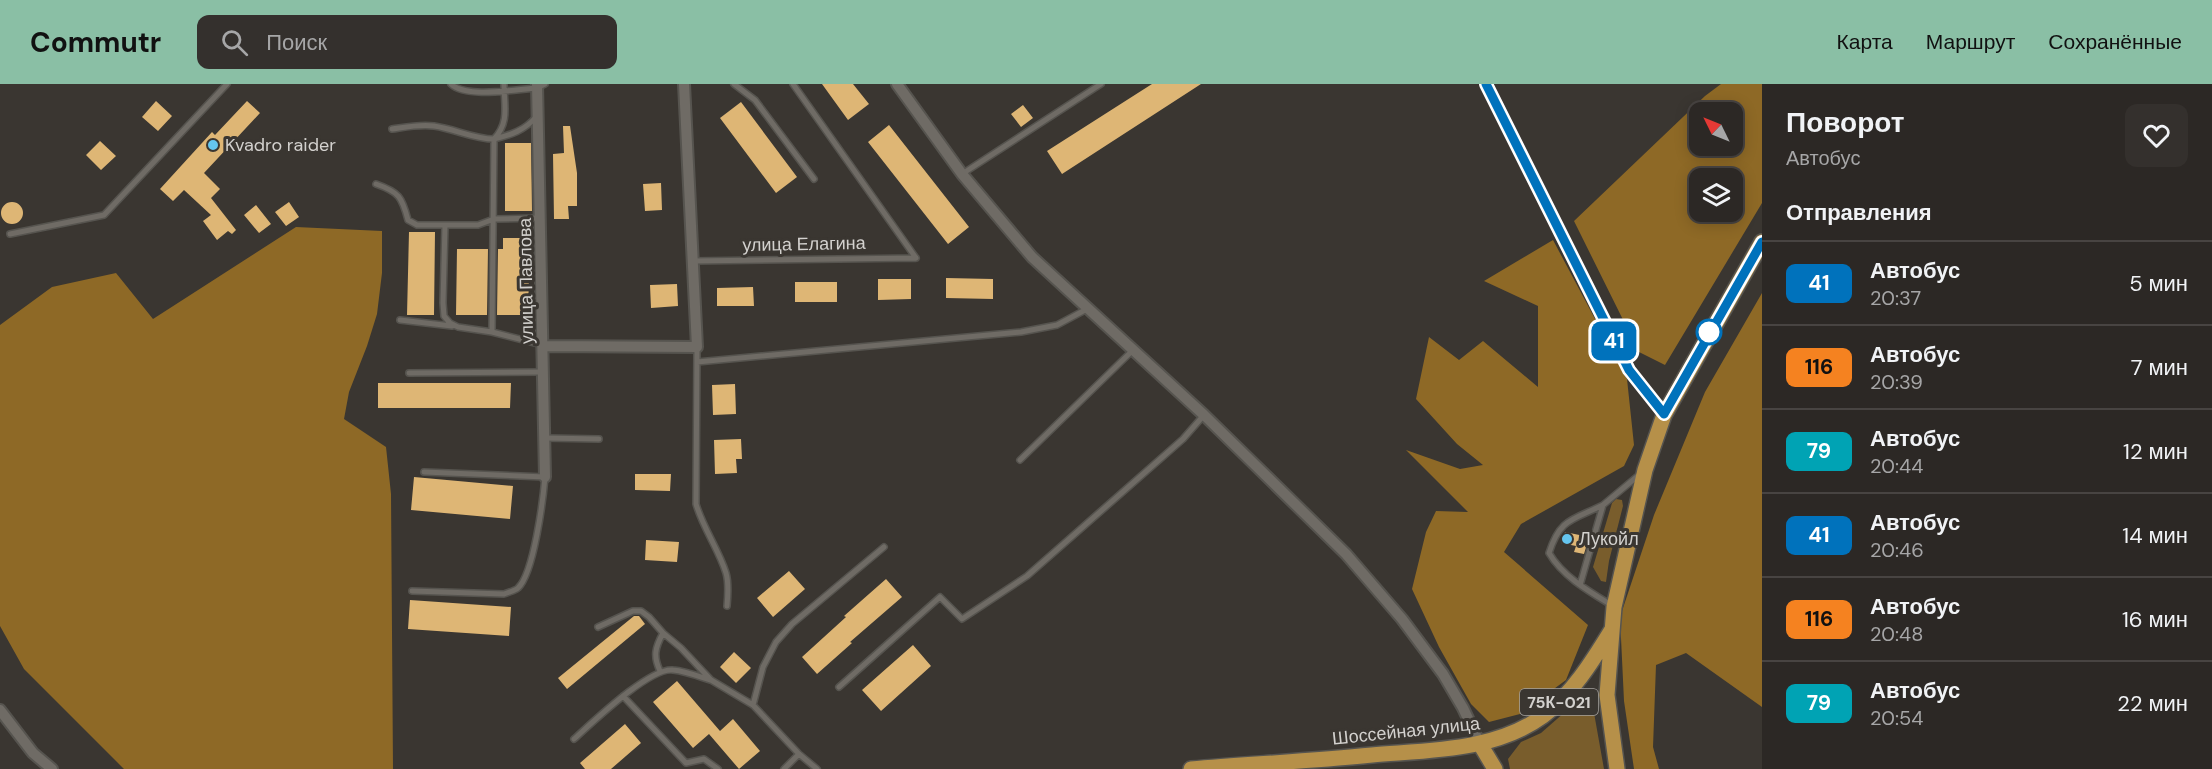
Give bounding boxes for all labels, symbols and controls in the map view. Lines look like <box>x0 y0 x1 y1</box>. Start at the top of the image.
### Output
search box <box>197 15 617 69</box>
text: Commutr <box>30 24 161 61</box>
icon: search <box>218 26 251 59</box>
text: Поиск <box>266 28 327 57</box>
text: Карта <box>1837 28 1893 56</box>
text: Маршрут <box>1926 28 2015 56</box>
text: Сохранённые <box>2048 28 2182 56</box>
north arrow <box>1689 102 1743 156</box>
map controls <box>1689 102 1743 222</box>
text: Поворот <box>1786 104 1904 141</box>
button: heart <box>2125 104 2188 167</box>
place label: Kvadro raider <box>225 133 336 157</box>
marker: Kvadro raider <box>206 138 220 152</box>
text: Автобус <box>1786 145 1860 171</box>
button: layers <box>1689 168 1743 222</box>
text: Отправления <box>1786 198 1932 227</box>
street label: улица Павлова <box>513 217 539 344</box>
street label: улица Елагина <box>742 231 867 257</box>
text: Автобус <box>1870 256 1960 285</box>
text: 41 <box>1808 269 1830 297</box>
text: 5 мин <box>2129 269 2188 298</box>
text: 20:37 <box>1870 285 1921 311</box>
unlabelled marker <box>1696 319 1722 345</box>
line badge: 41 <box>1587 322 1641 360</box>
text: 41 <box>1603 327 1625 355</box>
text: Автобус <box>1870 340 1960 369</box>
text: 116 <box>1805 353 1833 381</box>
text: 7 мин <box>2131 353 2188 382</box>
text: 20:39 <box>1870 369 1923 395</box>
text: Автобус <box>1870 424 1960 453</box>
text: 79 <box>1807 437 1831 465</box>
text: 12 мин <box>2123 437 2188 466</box>
text: 20:44 <box>1870 453 1923 479</box>
text: Автобус <box>1870 508 1960 537</box>
text: 41 <box>1808 521 1830 549</box>
text: 14 мин <box>2122 521 2188 550</box>
place label: Лукойл <box>1579 527 1639 551</box>
marker: Лукойл <box>1560 532 1574 546</box>
text: 20:46 <box>1870 537 1924 563</box>
text: Автобус <box>1870 592 1960 621</box>
text: 116 <box>1805 605 1833 633</box>
text: 16 мин <box>2122 605 2188 634</box>
text: 20:48 <box>1870 621 1923 647</box>
text: Автобус <box>1870 676 1960 705</box>
road number: 75К-021 <box>1520 689 1598 715</box>
text: 79 <box>1807 689 1831 717</box>
text: 22 мин <box>2117 689 2188 718</box>
text: 20:54 <box>1870 705 1923 731</box>
street label: Шоссейная улица <box>1331 711 1482 751</box>

